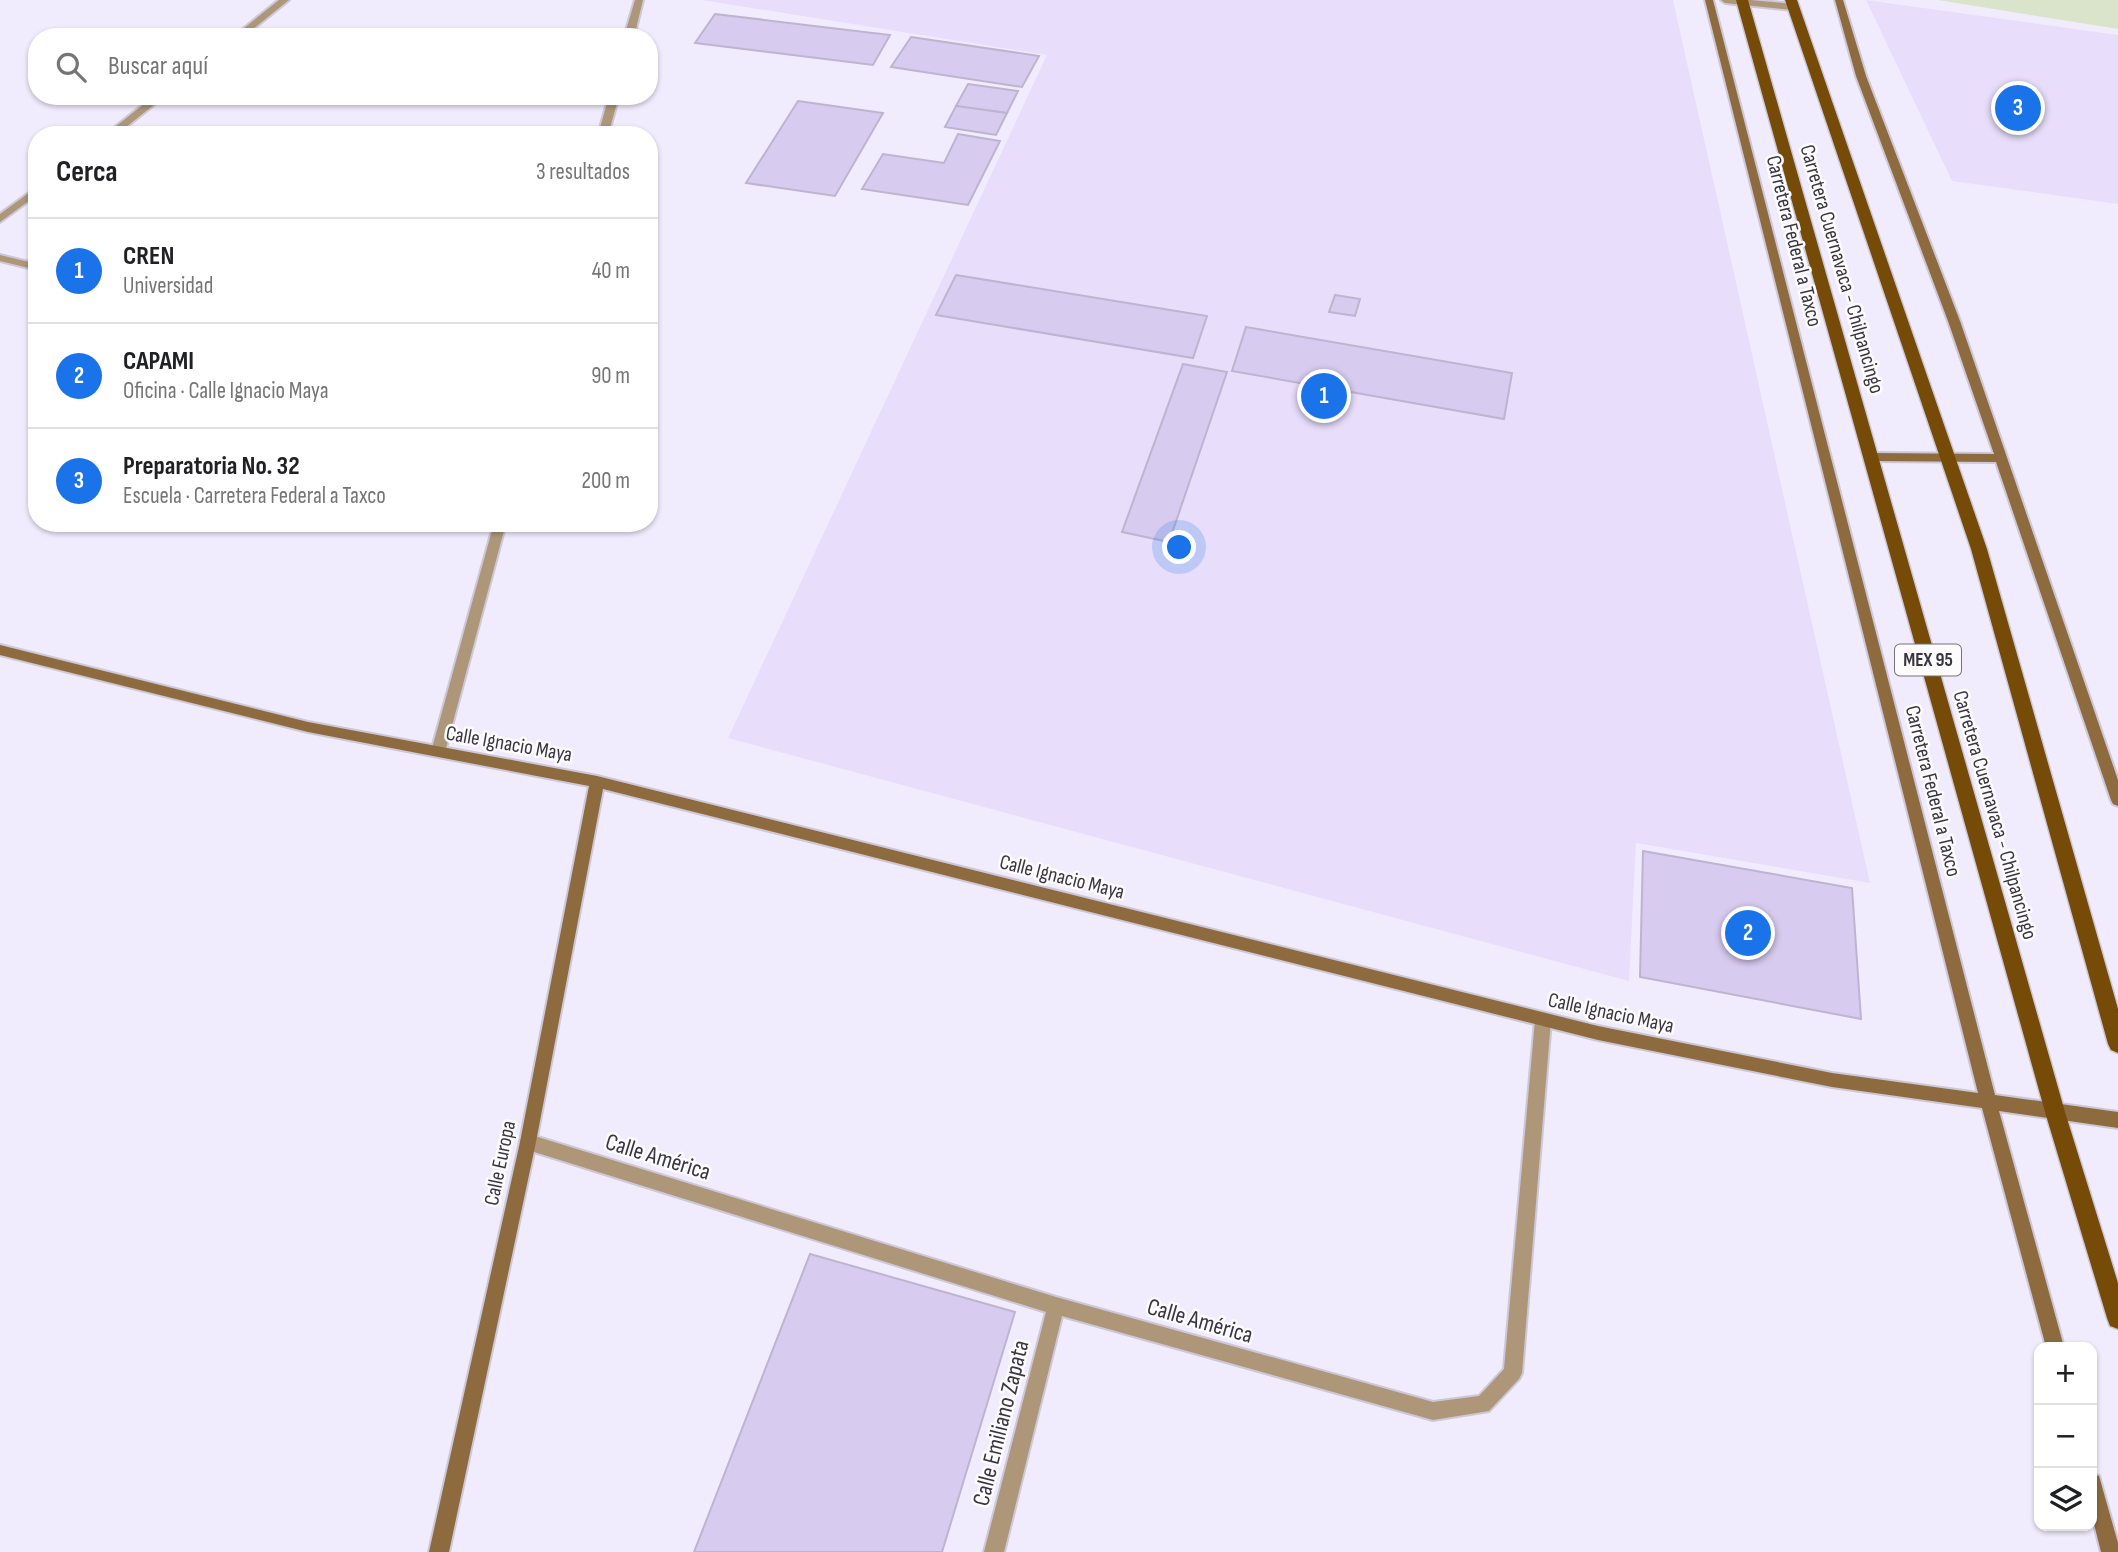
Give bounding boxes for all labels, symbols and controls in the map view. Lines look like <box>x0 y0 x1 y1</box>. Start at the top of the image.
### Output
search box <box>28 28 658 105</box>
icon: search <box>52 48 90 86</box>
text: Buscar aquí <box>108 51 208 82</box>
pin: 3 <box>1995 82 2041 134</box>
street label: Carretera Cuernavaca - Chilpancingo <box>1794 142 1890 396</box>
street label: Carretera Federal a Taxco <box>1761 153 1827 329</box>
text: Cerca <box>56 154 118 190</box>
text: 3 resultados <box>536 158 630 186</box>
text: CREN <box>123 241 174 272</box>
text: 1 <box>74 257 84 285</box>
text: 40 m <box>592 257 630 285</box>
text: Universidad <box>123 272 213 300</box>
text: CAPAMI <box>123 346 194 377</box>
text: 2 <box>74 362 84 390</box>
text: 90 m <box>591 362 630 390</box>
pin: 1 <box>1301 370 1347 422</box>
text: Oficina · Calle Ignacio Maya <box>123 377 328 405</box>
text: Preparatoria No. 32 <box>123 451 300 482</box>
text: 3 <box>74 467 84 495</box>
text: 200 m <box>582 467 630 495</box>
text: Escuela · Carretera Federal a Taxco <box>123 482 386 510</box>
your location <box>1162 530 1196 564</box>
road number: MEX 95 <box>1895 645 1961 676</box>
street label: Carretera Cuernavaca - Chilpancingo <box>1947 688 2043 942</box>
street label: Carretera Federal a Taxco <box>1900 703 1966 879</box>
street label: Calle Ignacio Maya <box>444 721 574 767</box>
street label: Calle Ignacio Maya <box>997 849 1127 905</box>
pin: 2 <box>1725 907 1771 959</box>
street label: Calle Ignacio Maya <box>1546 987 1676 1039</box>
street label: Calle Europa <box>479 1118 521 1208</box>
street label: Calle América <box>602 1127 714 1187</box>
street label: Calle América <box>1144 1292 1256 1350</box>
street label: Calle Emiliano Zapata <box>966 1337 1036 1509</box>
map controls <box>2034 1342 2097 1531</box>
button: + <box>2034 1342 2097 1405</box>
button: − <box>2034 1405 2097 1468</box>
button: layers <box>2034 1468 2097 1531</box>

